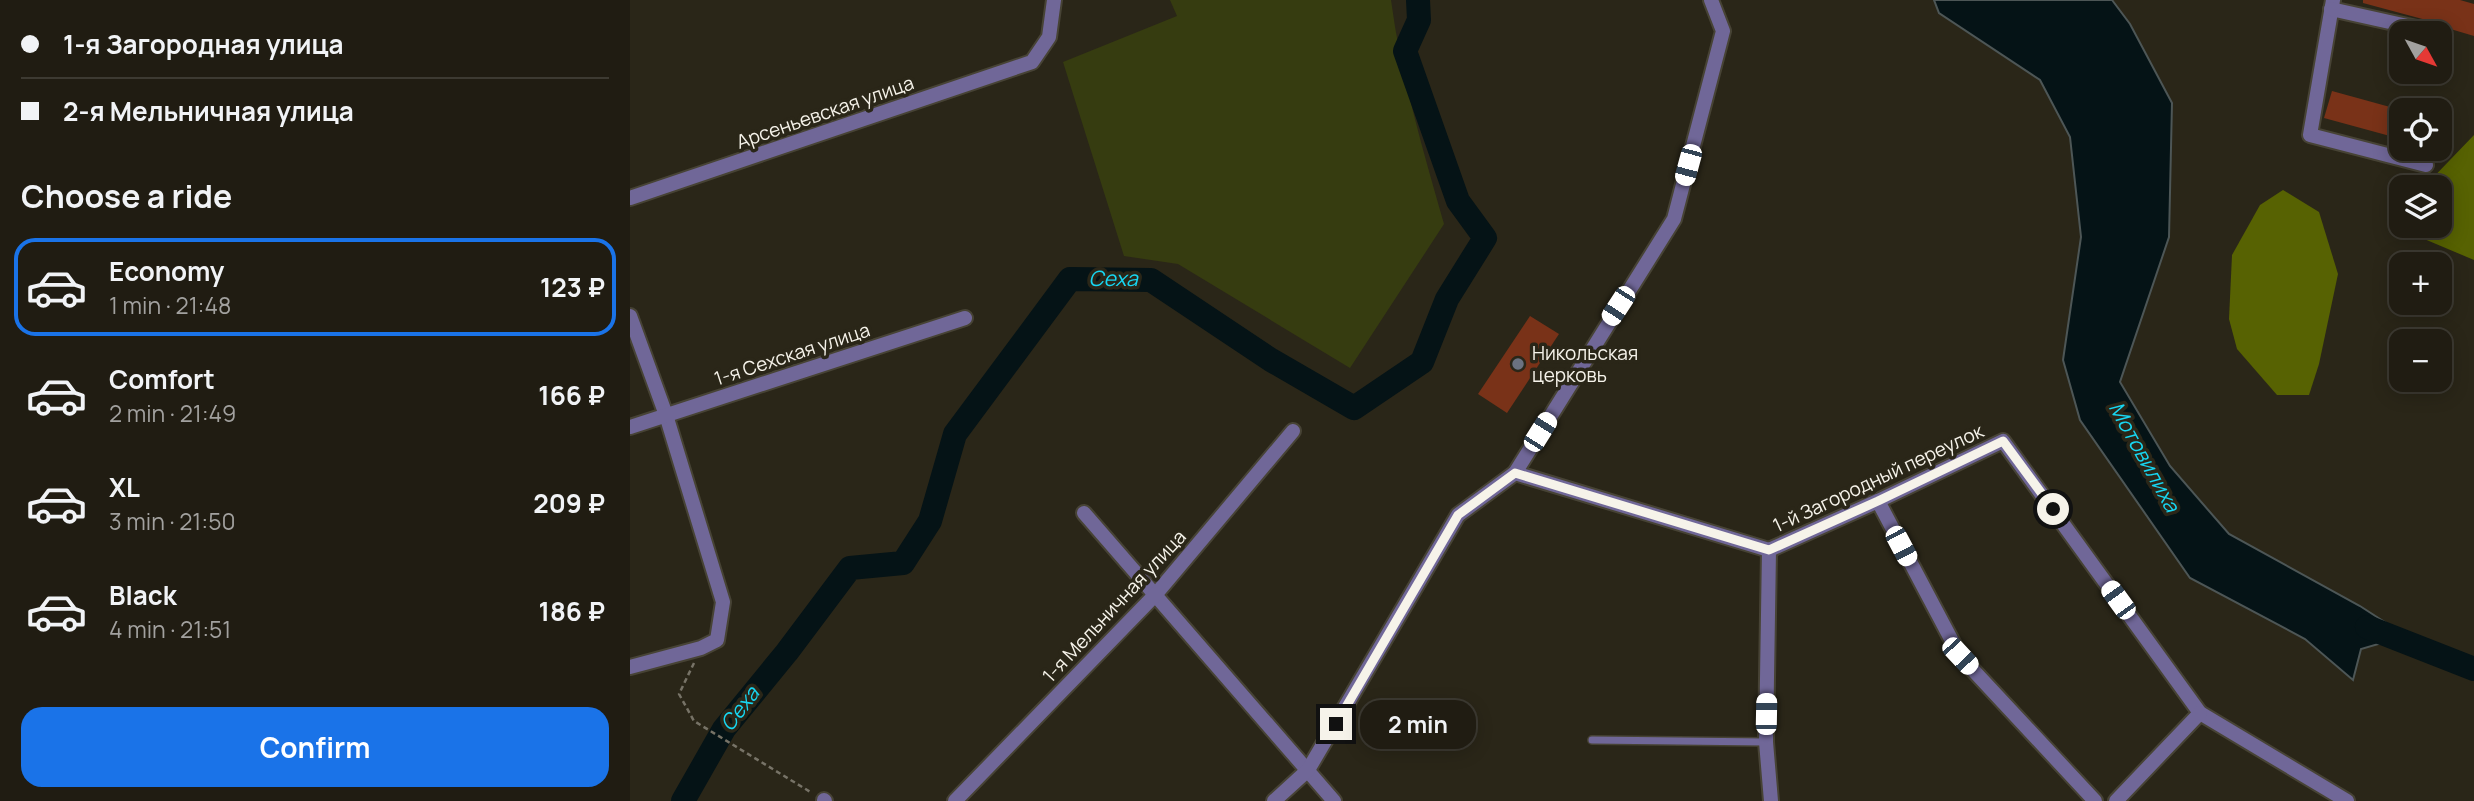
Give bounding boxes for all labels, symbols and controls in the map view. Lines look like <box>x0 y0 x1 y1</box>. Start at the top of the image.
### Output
north arrow <box>2389 21 2452 84</box>
map controls <box>2389 21 2452 392</box>
text: 1-я Загородная улица <box>63 26 343 62</box>
street label: Арсеньевская улица <box>733 69 917 155</box>
text: 2-я Мельничная улица <box>63 93 354 129</box>
button: locate <box>2389 98 2452 161</box>
car <box>1673 142 1704 188</box>
text: Choose a ride <box>21 174 232 218</box>
button: layers <box>2389 175 2452 238</box>
button: + <box>2389 252 2452 315</box>
text: Economy <box>109 253 224 289</box>
icon: car <box>25 256 88 319</box>
water label: Сеха <box>1088 264 1139 292</box>
text: 123 ₽ <box>540 269 605 305</box>
car <box>1598 283 1639 329</box>
text: 1 min · 21:48 <box>109 289 231 321</box>
street label: 1-я Сехская улица <box>711 317 873 391</box>
button: − <box>2389 329 2452 392</box>
place label: Никольская церковь <box>1532 340 1638 388</box>
marker: Никольская церковь <box>1510 356 1526 372</box>
text: Comfort <box>109 361 215 397</box>
icon: car <box>25 364 88 427</box>
text: 166 ₽ <box>538 377 605 413</box>
water label: Мотовилиха <box>2103 396 2187 518</box>
text: 2 min · 21:49 <box>109 397 236 429</box>
car <box>1520 409 1561 455</box>
street label: 1-й Загородный переулок <box>1768 417 1988 538</box>
text: XL <box>109 469 140 505</box>
icon: car <box>25 472 88 535</box>
text: 209 ₽ <box>533 485 605 521</box>
route start <box>2037 493 2069 525</box>
text: 3 min · 21:50 <box>109 505 236 537</box>
car <box>1882 523 1921 569</box>
street label: 1-я Мельничная улица <box>1036 524 1192 688</box>
text: Black <box>109 577 177 613</box>
car <box>2098 577 2139 623</box>
icon: car <box>25 580 88 643</box>
text: 186 ₽ <box>539 593 605 629</box>
text: 4 min · 21:51 <box>109 613 231 645</box>
car <box>1938 633 1983 679</box>
water label: Сеха <box>713 679 766 736</box>
car <box>1756 693 1777 735</box>
callout: 2 min <box>1360 700 1476 748</box>
button: Confirm <box>21 707 609 787</box>
route end <box>1320 708 1352 740</box>
text: 2 min <box>1388 708 1448 740</box>

